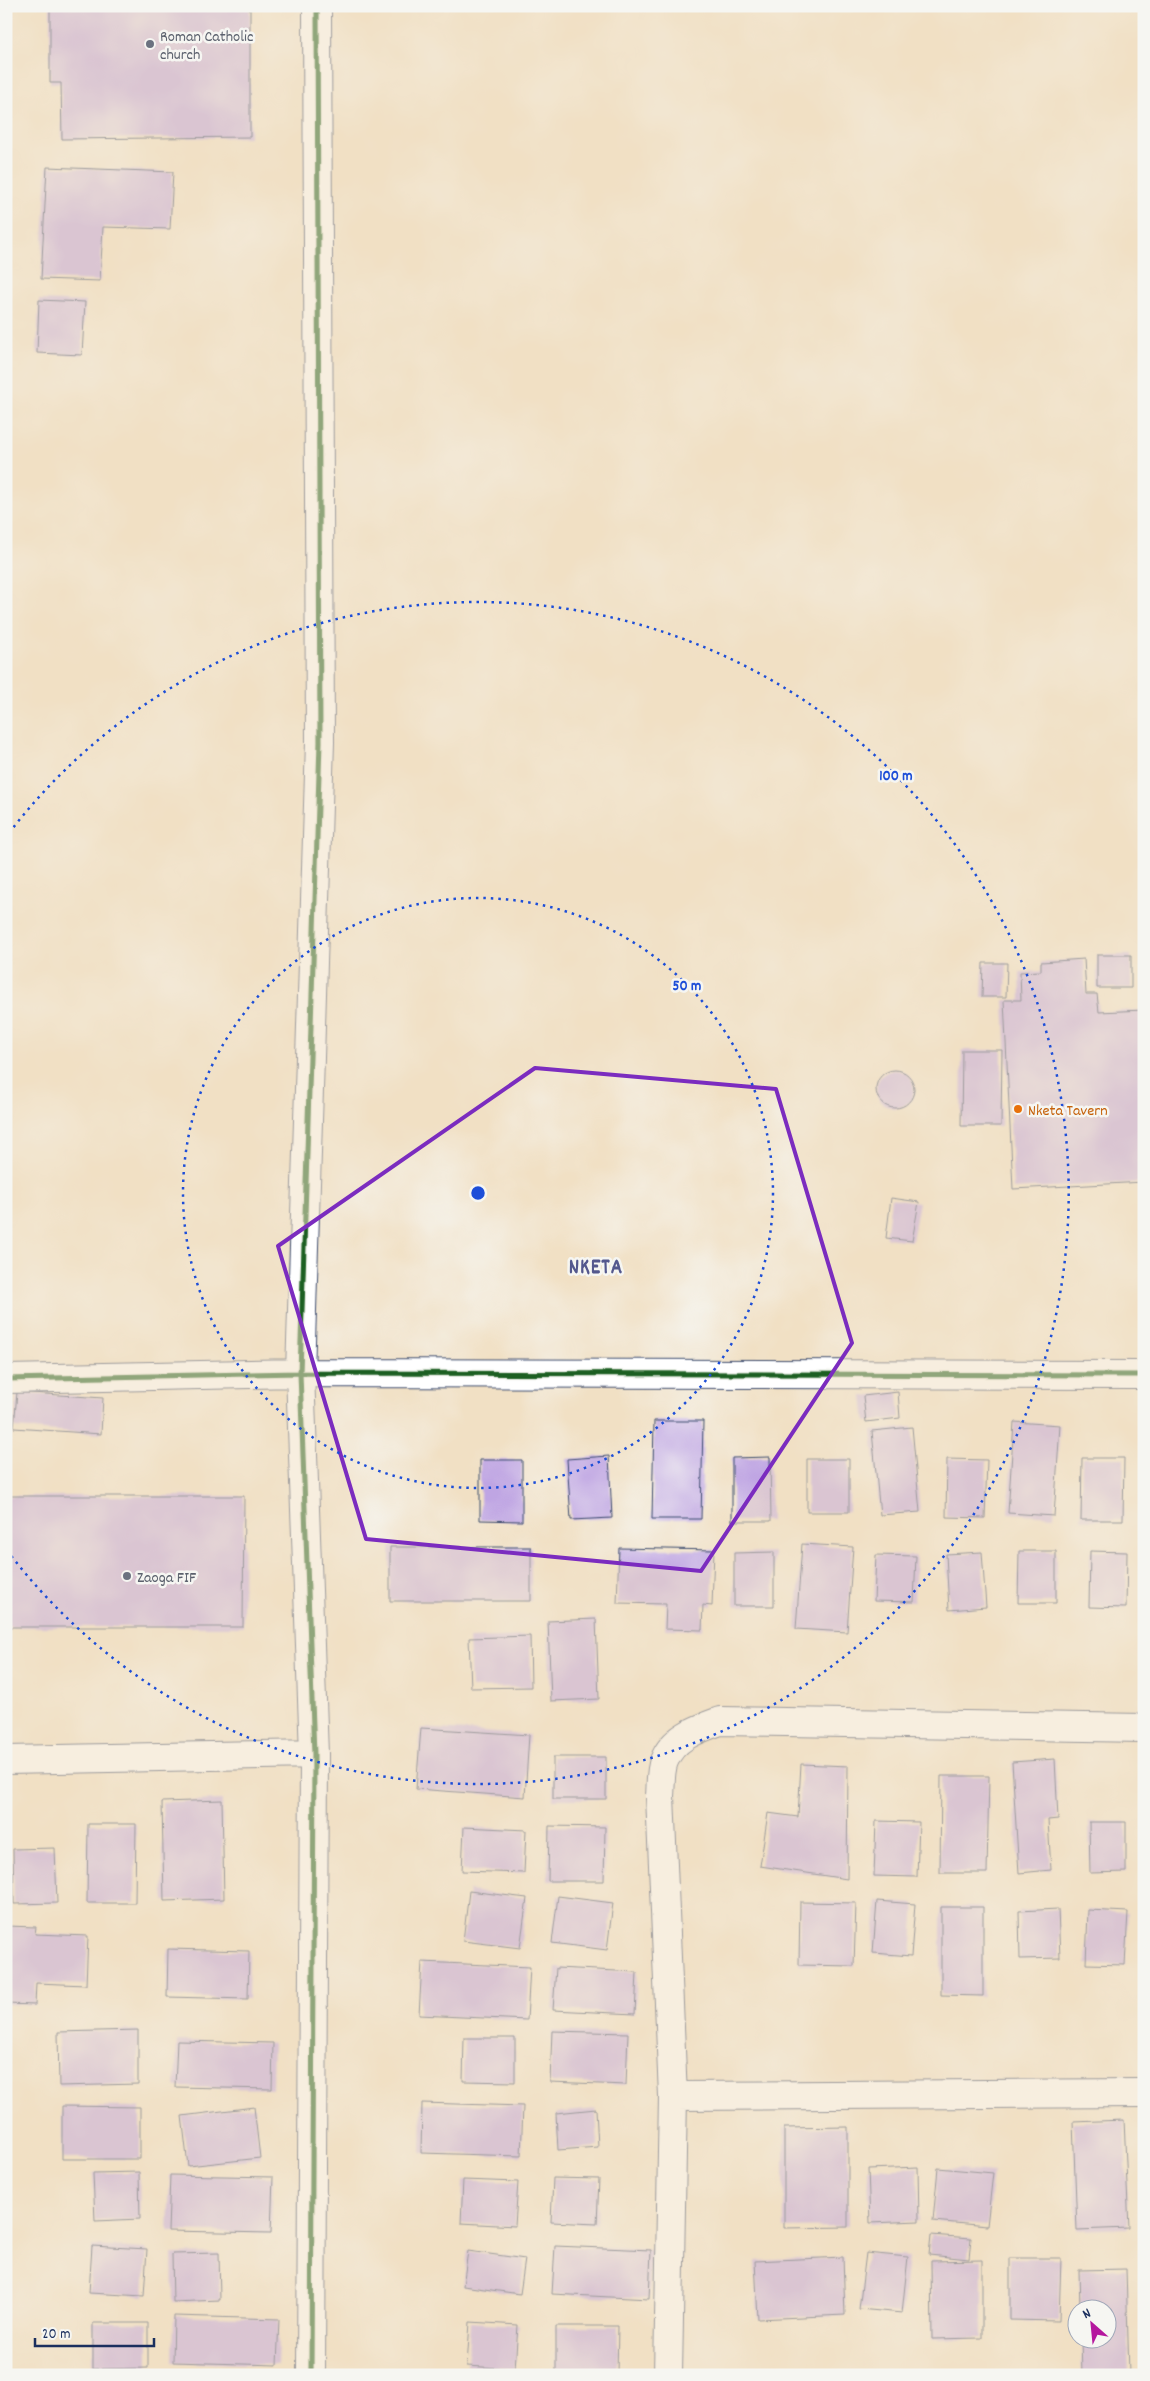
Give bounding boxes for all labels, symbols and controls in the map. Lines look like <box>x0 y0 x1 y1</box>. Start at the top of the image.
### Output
place label: Roman Catholic church <box>160 26 253 67</box>
marker: Roman Catholic church <box>144 38 156 50</box>
text: 100 m <box>879 766 913 788</box>
text: 50 m <box>673 976 701 998</box>
place label: Nketa Tavern <box>1028 1100 1108 1123</box>
marker: Nketa Tavern <box>1012 1103 1024 1115</box>
centre of rings <box>469 1184 487 1202</box>
district label: NKETA <box>569 1254 623 1284</box>
place label: Zaoga FIF <box>137 1567 196 1590</box>
marker: Zaoga FIF <box>121 1570 133 1582</box>
north arrow <box>1068 2298 1118 2348</box>
text: N <box>1079 2304 1095 2325</box>
scale bar <box>35 2316 154 2348</box>
text: 20 m <box>42 2324 70 2346</box>

